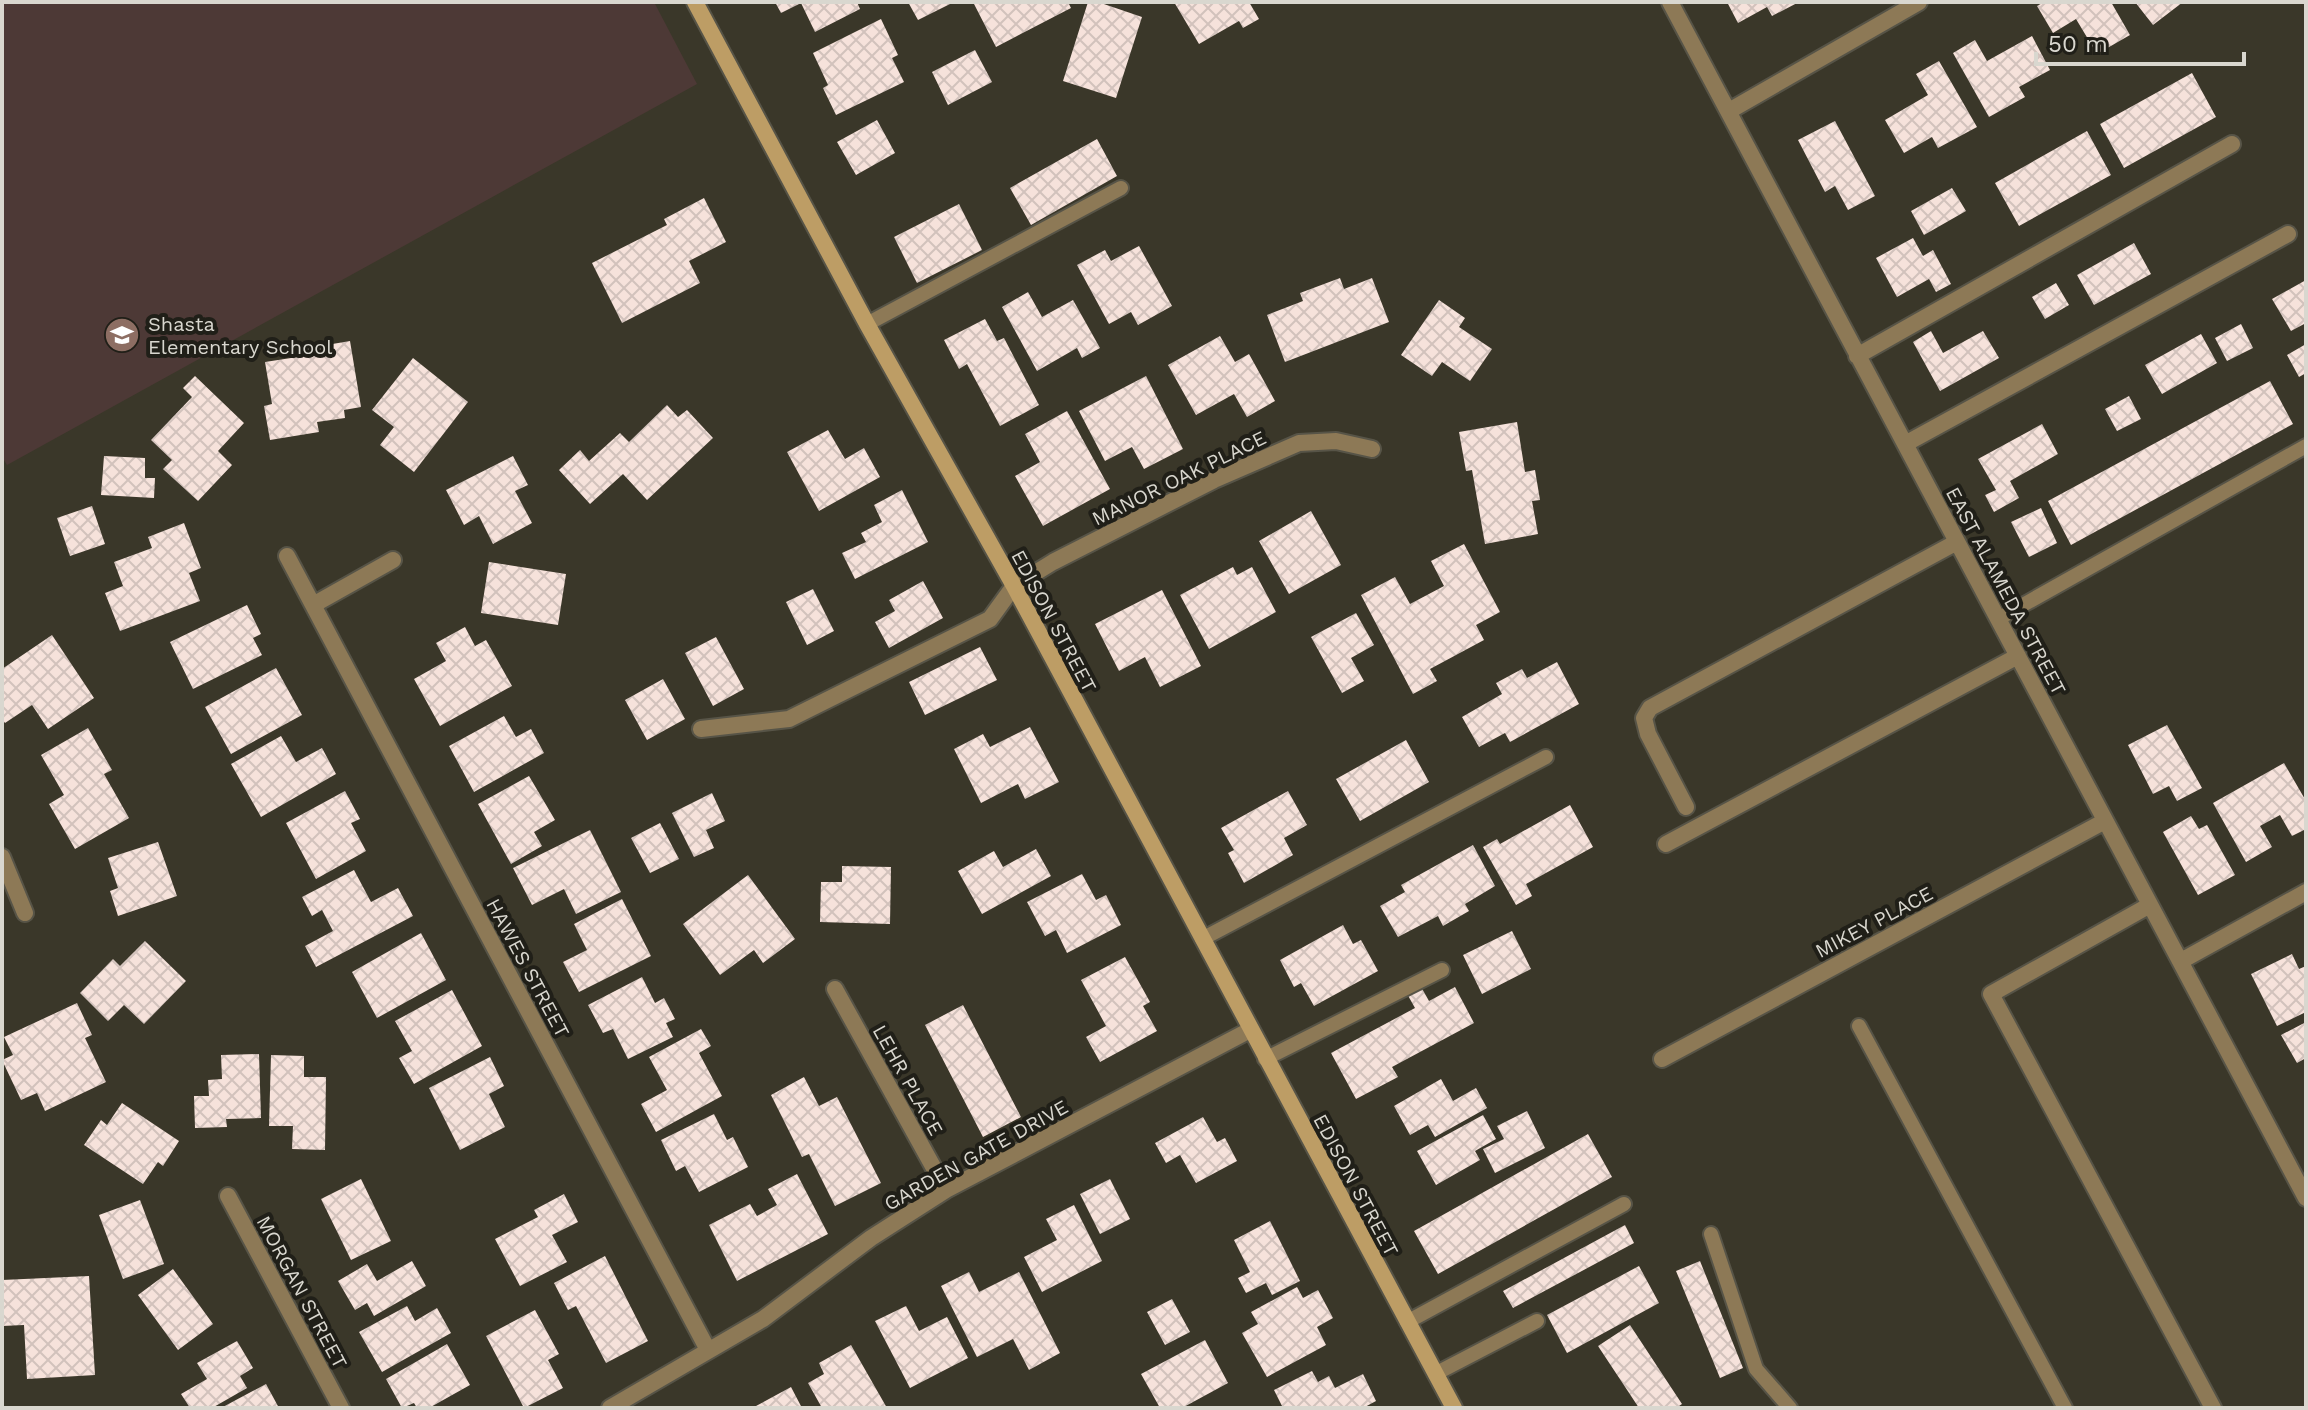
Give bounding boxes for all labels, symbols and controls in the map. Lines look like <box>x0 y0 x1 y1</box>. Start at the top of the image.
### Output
scale bar <box>2036 16 2244 66</box>
text: 50 m <box>2048 30 2108 58</box>
place label: Shasta Elementary School <box>148 312 332 359</box>
school or university icon: Shasta Elementary School <box>103 316 141 354</box>
street label: MANOR OAK PLACE <box>1088 425 1270 531</box>
street label: EAST ALAMEDA STREET <box>1941 483 2071 699</box>
street label: EDISON STREET <box>1006 546 1102 696</box>
street label: MIKEY PLACE <box>1811 881 1937 963</box>
street label: HAWES STREET <box>481 894 575 1042</box>
street label: LEHR PLACE <box>868 1020 948 1140</box>
street label: GARDEN GATE DRIVE <box>880 1094 1072 1216</box>
street label: EDISON STREET <box>1308 1110 1404 1260</box>
street label: MORGAN STREET <box>252 1211 352 1373</box>

